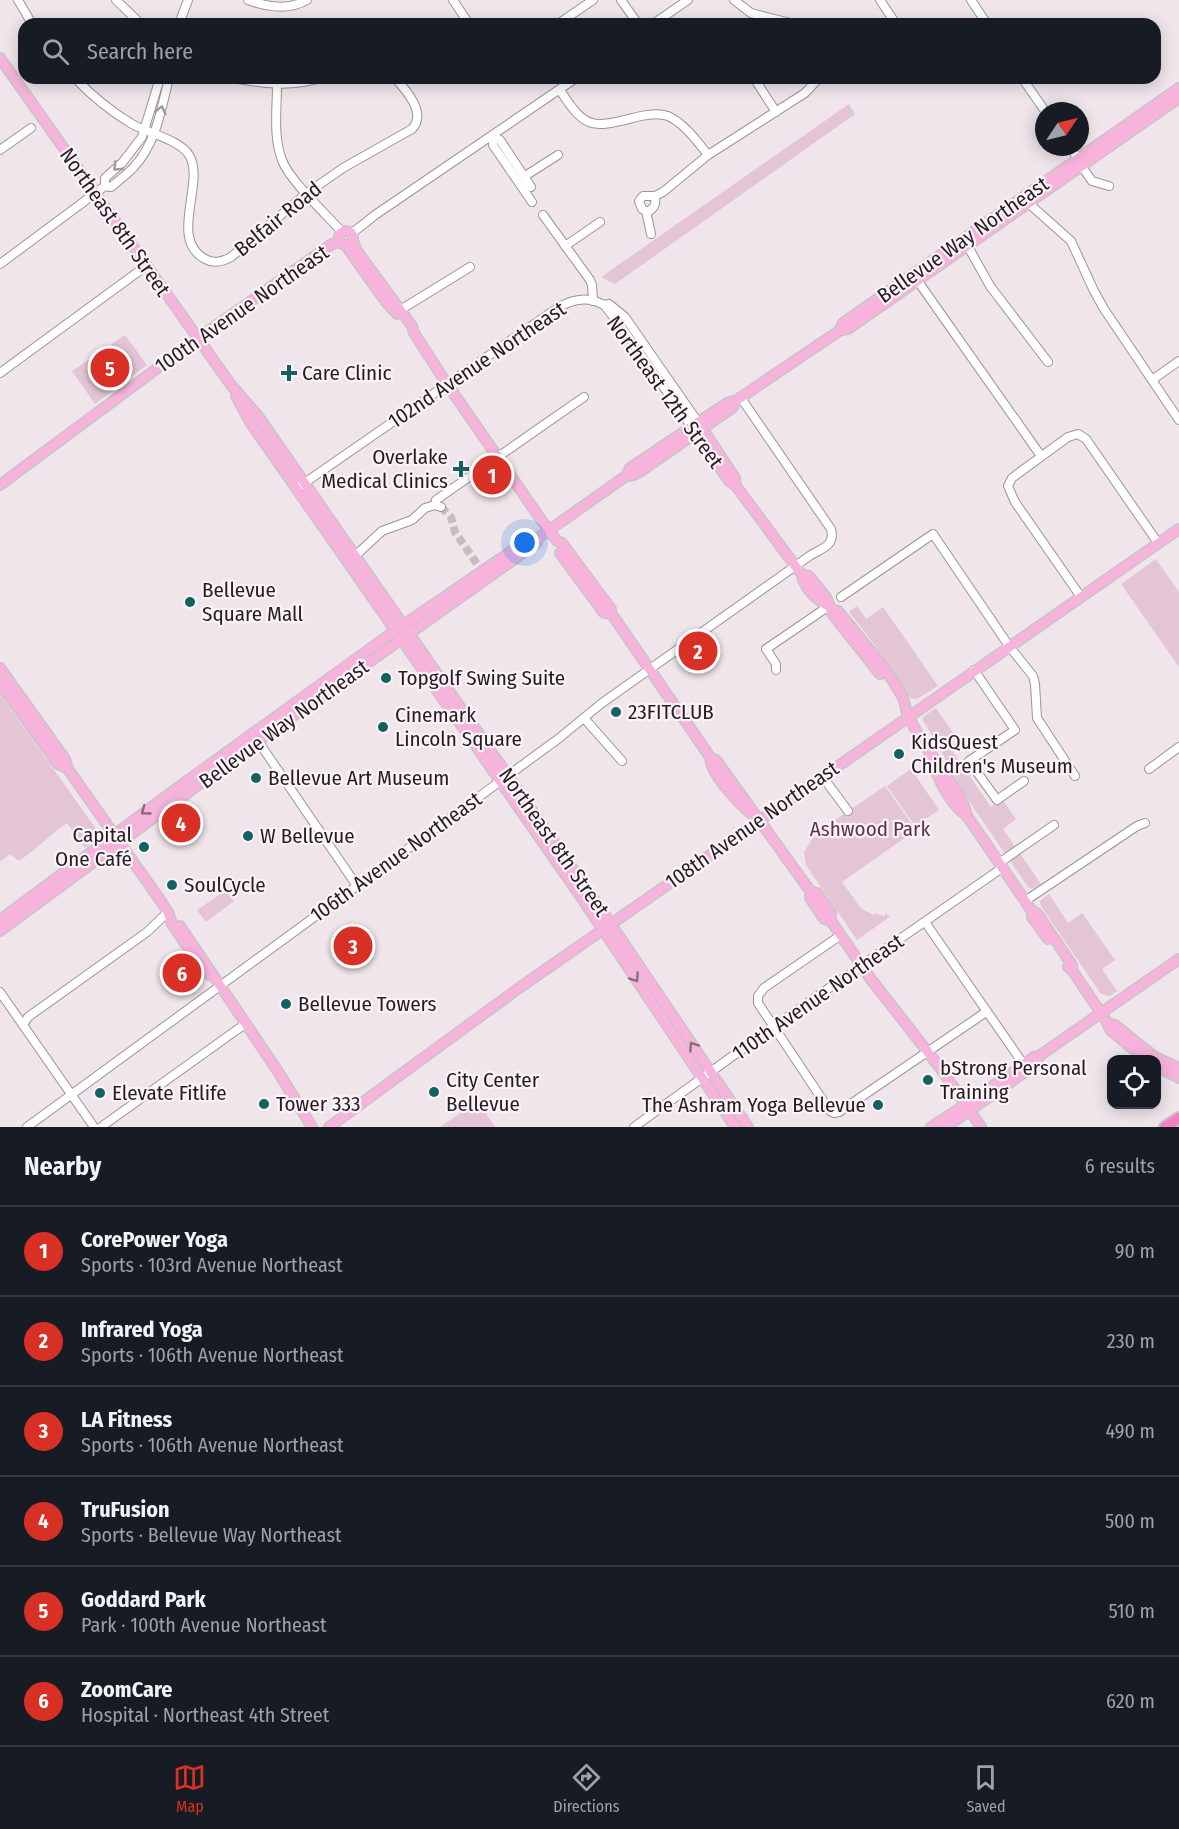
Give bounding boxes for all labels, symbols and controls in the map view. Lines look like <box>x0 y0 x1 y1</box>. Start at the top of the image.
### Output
search box <box>18 18 1161 84</box>
icon: search <box>39 35 72 68</box>
text: Search here <box>87 38 193 65</box>
north arrow <box>1035 102 1089 156</box>
one-way arrow <box>154 105 167 115</box>
street label: Northeast 8th Street <box>54 143 176 301</box>
one-way arrow <box>114 160 124 171</box>
street label: Bellevue Way Northeast <box>872 171 1054 309</box>
street label: Belfair Road <box>229 176 327 262</box>
street label: 100th Avenue Northeast <box>150 239 334 379</box>
street label: 102nd Avenue Northeast <box>383 296 571 434</box>
street label: Northeast 12th Street <box>601 311 729 473</box>
pin: 5 <box>90 346 130 391</box>
place label: Care Clinic <box>302 360 391 386</box>
marker: Care Clinic <box>280 364 298 382</box>
place label: Overlake Medical Clinics <box>321 444 448 494</box>
pin: 1 <box>472 452 512 498</box>
marker: Overlake Medical Clinics <box>452 460 470 478</box>
your location <box>510 528 539 557</box>
place label: Bellevue Square Mall <box>202 577 304 627</box>
marker: Bellevue Square Mall <box>183 595 197 609</box>
pin: 2 <box>678 628 718 674</box>
street label: Bellevue Way Northeast <box>194 654 374 794</box>
place label: Topgolf Swing Suite <box>398 665 565 691</box>
marker: Topgolf Swing Suite <box>379 671 393 685</box>
place label: 23FITCLUB <box>628 699 714 725</box>
place label: Cinemark Lincoln Square <box>395 702 522 752</box>
marker: 23FITCLUB <box>609 705 623 719</box>
marker: Cinemark Lincoln Square <box>376 720 390 734</box>
place label: KidsQuest Children's Museum <box>911 729 1073 779</box>
marker: KidsQuest Children's Museum <box>892 747 906 761</box>
street label: 108th Avenue Northeast <box>660 755 844 895</box>
street label: Northeast 8th Street <box>493 763 615 921</box>
place label: Bellevue Art Museum <box>268 765 449 791</box>
marker: Bellevue Art Museum <box>249 771 263 785</box>
street label: 106th Avenue Northeast <box>305 786 487 928</box>
pin: 4 <box>162 800 201 846</box>
one-way arrow <box>141 804 152 815</box>
park label: Ashwood Park <box>810 816 930 842</box>
place label: Capital One Café <box>55 822 132 872</box>
place label: W Bellevue <box>260 823 355 849</box>
marker: W Bellevue <box>241 829 255 843</box>
marker: Capital One Café <box>137 840 151 854</box>
place label: SoulCycle <box>184 872 266 898</box>
marker: SoulCycle <box>165 878 179 892</box>
pin: 3 <box>334 924 372 968</box>
street label: 110th Avenue Northeast <box>727 928 909 1066</box>
pin: 6 <box>162 950 201 996</box>
one-way arrow <box>628 971 639 982</box>
place label: Bellevue Towers <box>298 991 437 1017</box>
marker: Bellevue Towers <box>279 997 293 1011</box>
one-way arrow <box>689 1042 700 1053</box>
place label: bStrong Personal Training <box>940 1055 1087 1105</box>
map controls <box>1107 1055 1161 1109</box>
button: locate <box>1107 1055 1161 1109</box>
place label: City Center Bellevue <box>446 1067 540 1117</box>
marker: bStrong Personal Training <box>921 1073 935 1087</box>
place label: Elevate Fitlife <box>112 1080 227 1106</box>
marker: City Center Bellevue <box>427 1085 441 1099</box>
marker: Elevate Fitlife <box>93 1086 107 1100</box>
place label: Tower 333 <box>276 1091 360 1117</box>
place label: The Ashram Yoga Bellevue <box>642 1092 866 1118</box>
marker: Tower 333 <box>257 1097 271 1111</box>
marker: The Ashram Yoga Bellevue <box>871 1098 885 1112</box>
text: Nearby <box>24 1151 101 1182</box>
text: 6 results <box>1085 1154 1155 1178</box>
text: CorePower Yoga <box>81 1226 228 1253</box>
text: 1 <box>39 1239 48 1263</box>
text: 90 m <box>1115 1239 1155 1263</box>
text: Sports · 103rd Avenue Northeast <box>81 1253 343 1277</box>
text: Infrared Yoga <box>81 1316 203 1343</box>
text: 2 <box>39 1329 48 1353</box>
text: 230 m <box>1107 1329 1155 1353</box>
text: Sports · 106th Avenue Northeast <box>81 1343 344 1367</box>
text: LA Fitness <box>81 1406 172 1433</box>
text: 3 <box>39 1419 48 1443</box>
text: 490 m <box>1105 1419 1155 1443</box>
text: Sports · 106th Avenue Northeast <box>81 1433 344 1457</box>
text: TruFusion <box>81 1496 170 1523</box>
text: 4 <box>38 1509 49 1533</box>
text: 500 m <box>1105 1509 1155 1533</box>
text: Sports · Bellevue Way Northeast <box>81 1523 341 1547</box>
text: Goddard Park <box>81 1586 206 1613</box>
text: 5 <box>39 1599 48 1623</box>
text: 510 m <box>1109 1599 1155 1623</box>
text: Park · 100th Avenue Northeast <box>81 1613 327 1637</box>
text: ZoomCare <box>81 1676 172 1703</box>
text: 6 <box>38 1689 49 1713</box>
text: 620 m <box>1106 1689 1155 1713</box>
text: Hospital · Northeast 4th Street <box>81 1703 329 1727</box>
tab: Map <box>173 1761 206 1816</box>
tab: Directions <box>553 1761 620 1816</box>
tab: Saved <box>966 1761 1006 1816</box>

